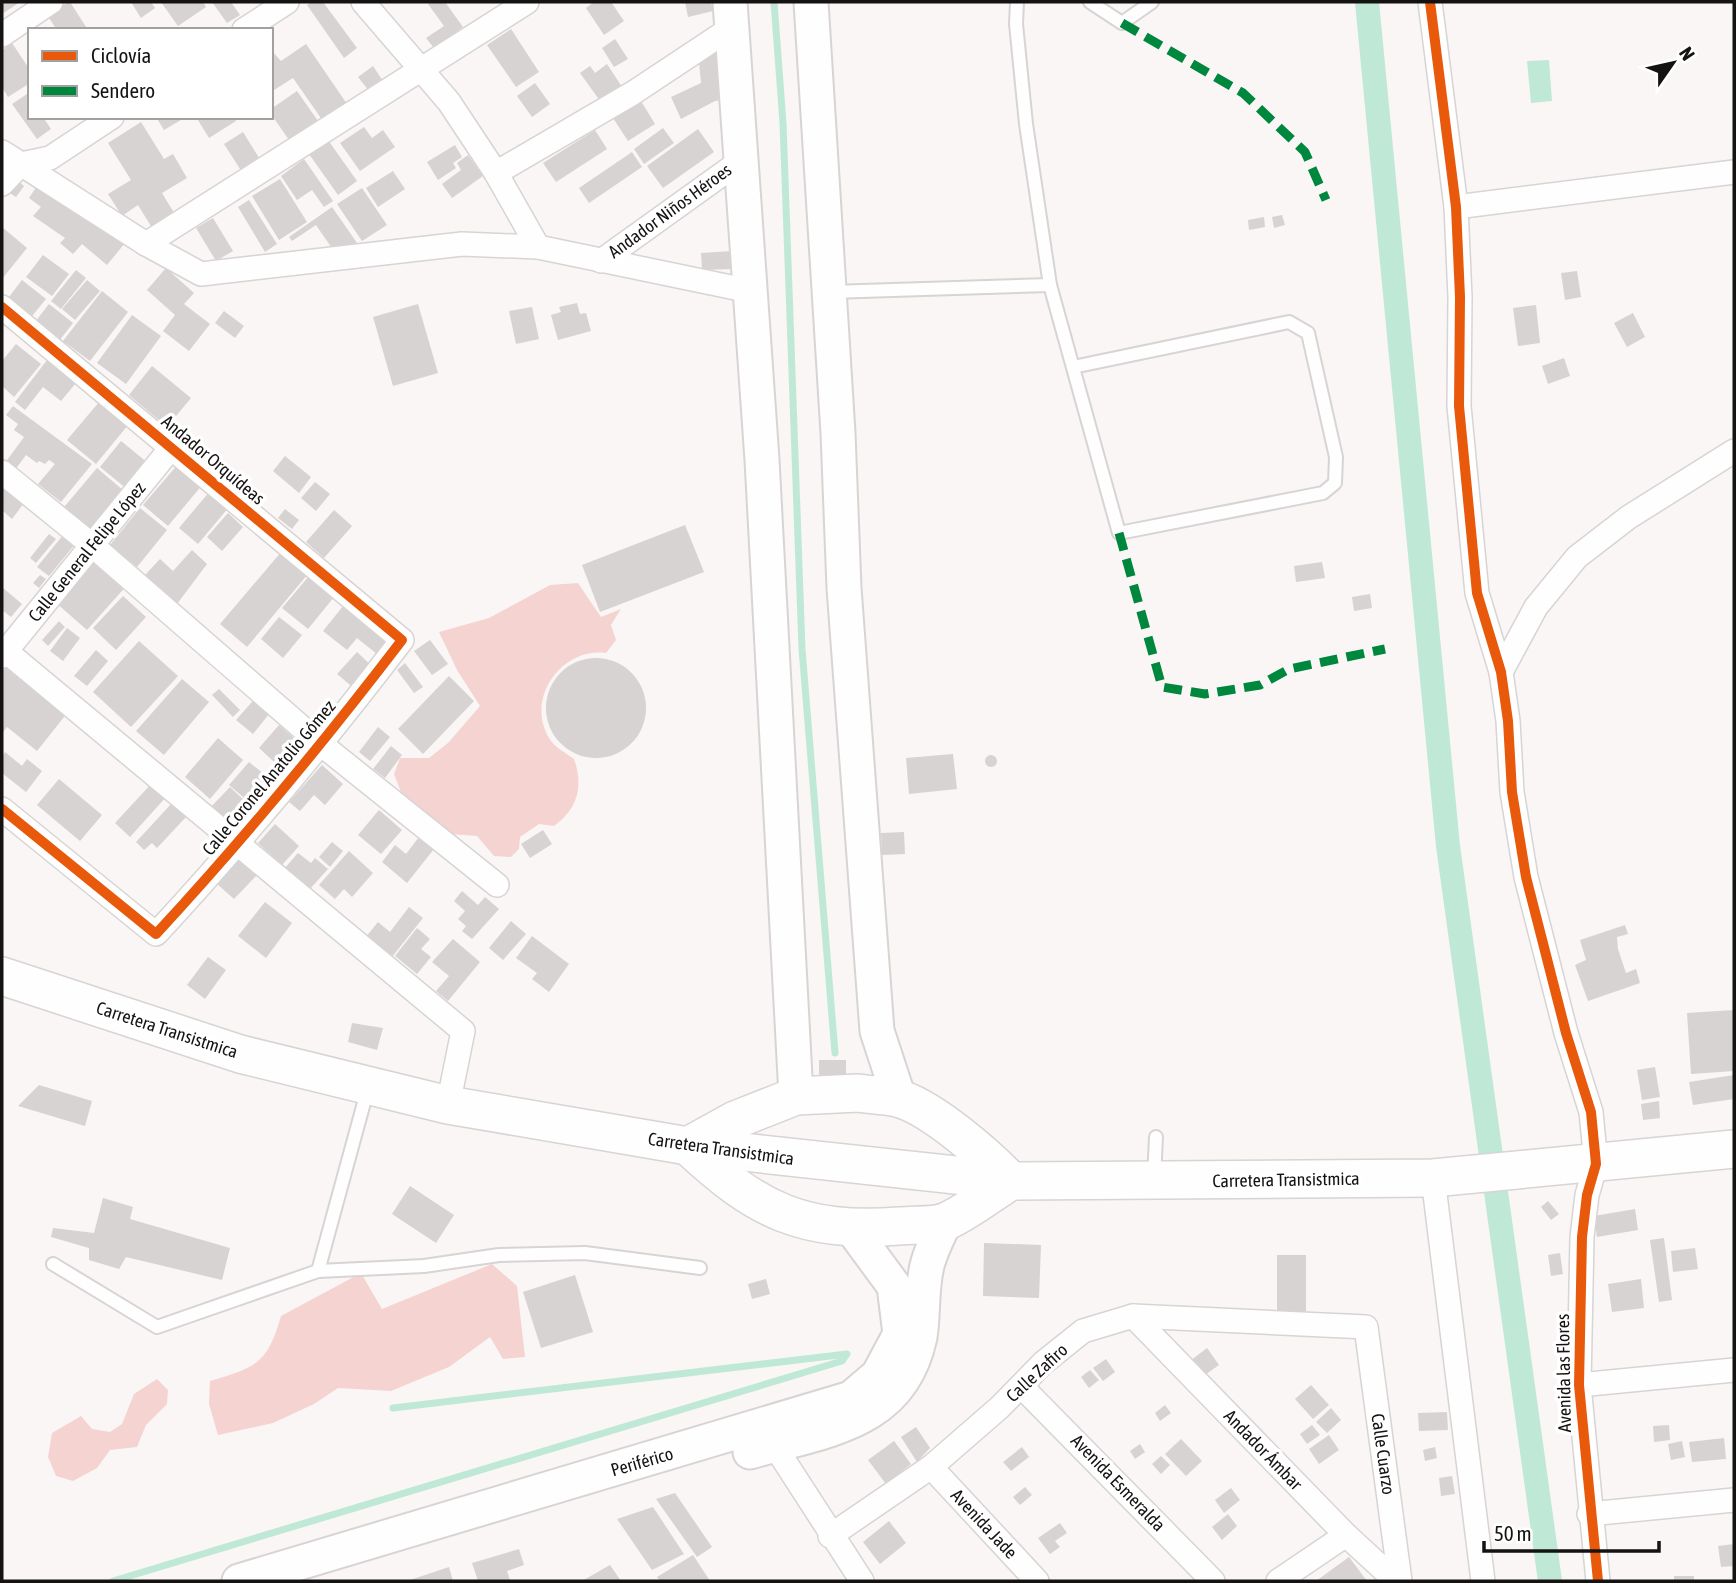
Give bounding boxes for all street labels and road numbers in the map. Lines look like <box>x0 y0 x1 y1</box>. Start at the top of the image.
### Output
street label: Andador Niños Héroes <box>604 159 735 262</box>
street label: Andador Orquídeas <box>158 410 269 509</box>
street label: Calle General Felipe López <box>24 477 150 626</box>
street label: Calle Coronel Anatolio Gómez <box>198 696 340 859</box>
street label: Carretera Transistmica <box>94 997 240 1062</box>
street label: Carretera Transistmica <box>647 1128 795 1169</box>
street label: Carretera Transistmica <box>1212 1168 1360 1191</box>
street label: Avenida las Flores <box>1552 1314 1575 1432</box>
street label: Calle Zafiro <box>1002 1339 1072 1406</box>
street label: Andador Ámbar <box>1220 1405 1307 1495</box>
street label: Calle Cuarzo <box>1367 1412 1400 1496</box>
street label: Avenida Esmeralda <box>1067 1430 1170 1535</box>
street label: Periférico <box>608 1443 676 1480</box>
street label: Avenida Jade <box>947 1485 1022 1563</box>

